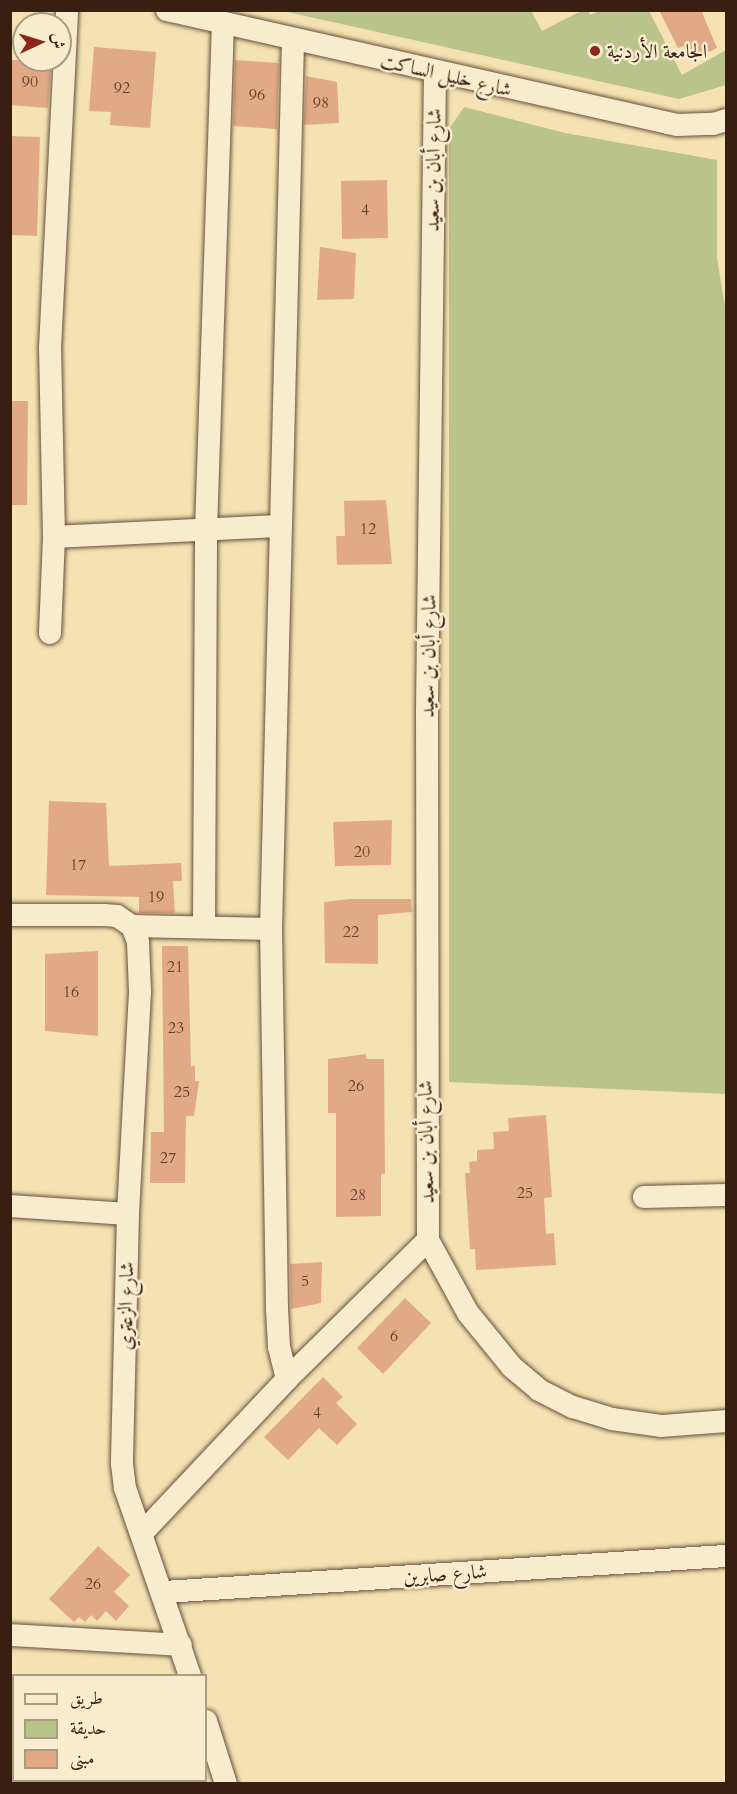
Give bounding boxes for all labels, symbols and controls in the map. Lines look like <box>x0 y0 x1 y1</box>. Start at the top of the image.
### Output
north arrow <box>12 12 72 72</box>
text: ش <box>46 32 69 50</box>
place label: الجامعة الأردنية <box>607 39 707 63</box>
marker: الجامعة الأردنية <box>588 44 602 58</box>
street label: شارع خليل الساكت <box>378 48 514 102</box>
house number: 90 <box>22 72 38 92</box>
house number: 92 <box>114 78 130 98</box>
house number: 96 <box>249 85 265 105</box>
house number: 98 <box>313 93 329 113</box>
street label: شارع أبان بن سعيد <box>420 108 446 232</box>
house number: 4 <box>361 200 369 220</box>
house number: 12 <box>360 519 376 539</box>
street label: شارع أبان بن سعيد <box>415 594 441 718</box>
house number: 20 <box>354 842 370 862</box>
house number: 17 <box>70 855 86 875</box>
house number: 19 <box>148 887 164 907</box>
house number: 22 <box>343 922 359 942</box>
house number: 21 <box>167 957 183 977</box>
house number: 16 <box>63 982 79 1002</box>
house number: 23 <box>168 1018 184 1038</box>
house number: 26 <box>348 1076 364 1096</box>
street label: شارع أبان بن سعيد <box>413 1080 439 1204</box>
house number: 25 <box>174 1082 190 1102</box>
house number: 27 <box>160 1148 176 1168</box>
house number: 25 <box>517 1183 533 1203</box>
house number: 28 <box>350 1185 366 1205</box>
street label: شارع الزعتري <box>113 1261 139 1351</box>
house number: 5 <box>301 1271 309 1291</box>
house number: 6 <box>390 1326 398 1346</box>
house number: 4 <box>313 1403 321 1423</box>
street label: شارع صابرين <box>402 1559 488 1589</box>
house number: 26 <box>85 1574 101 1594</box>
legend <box>12 1674 207 1782</box>
text: طريق <box>70 1686 103 1711</box>
text: حديقة <box>70 1716 106 1741</box>
text: مبنى <box>70 1746 95 1771</box>

